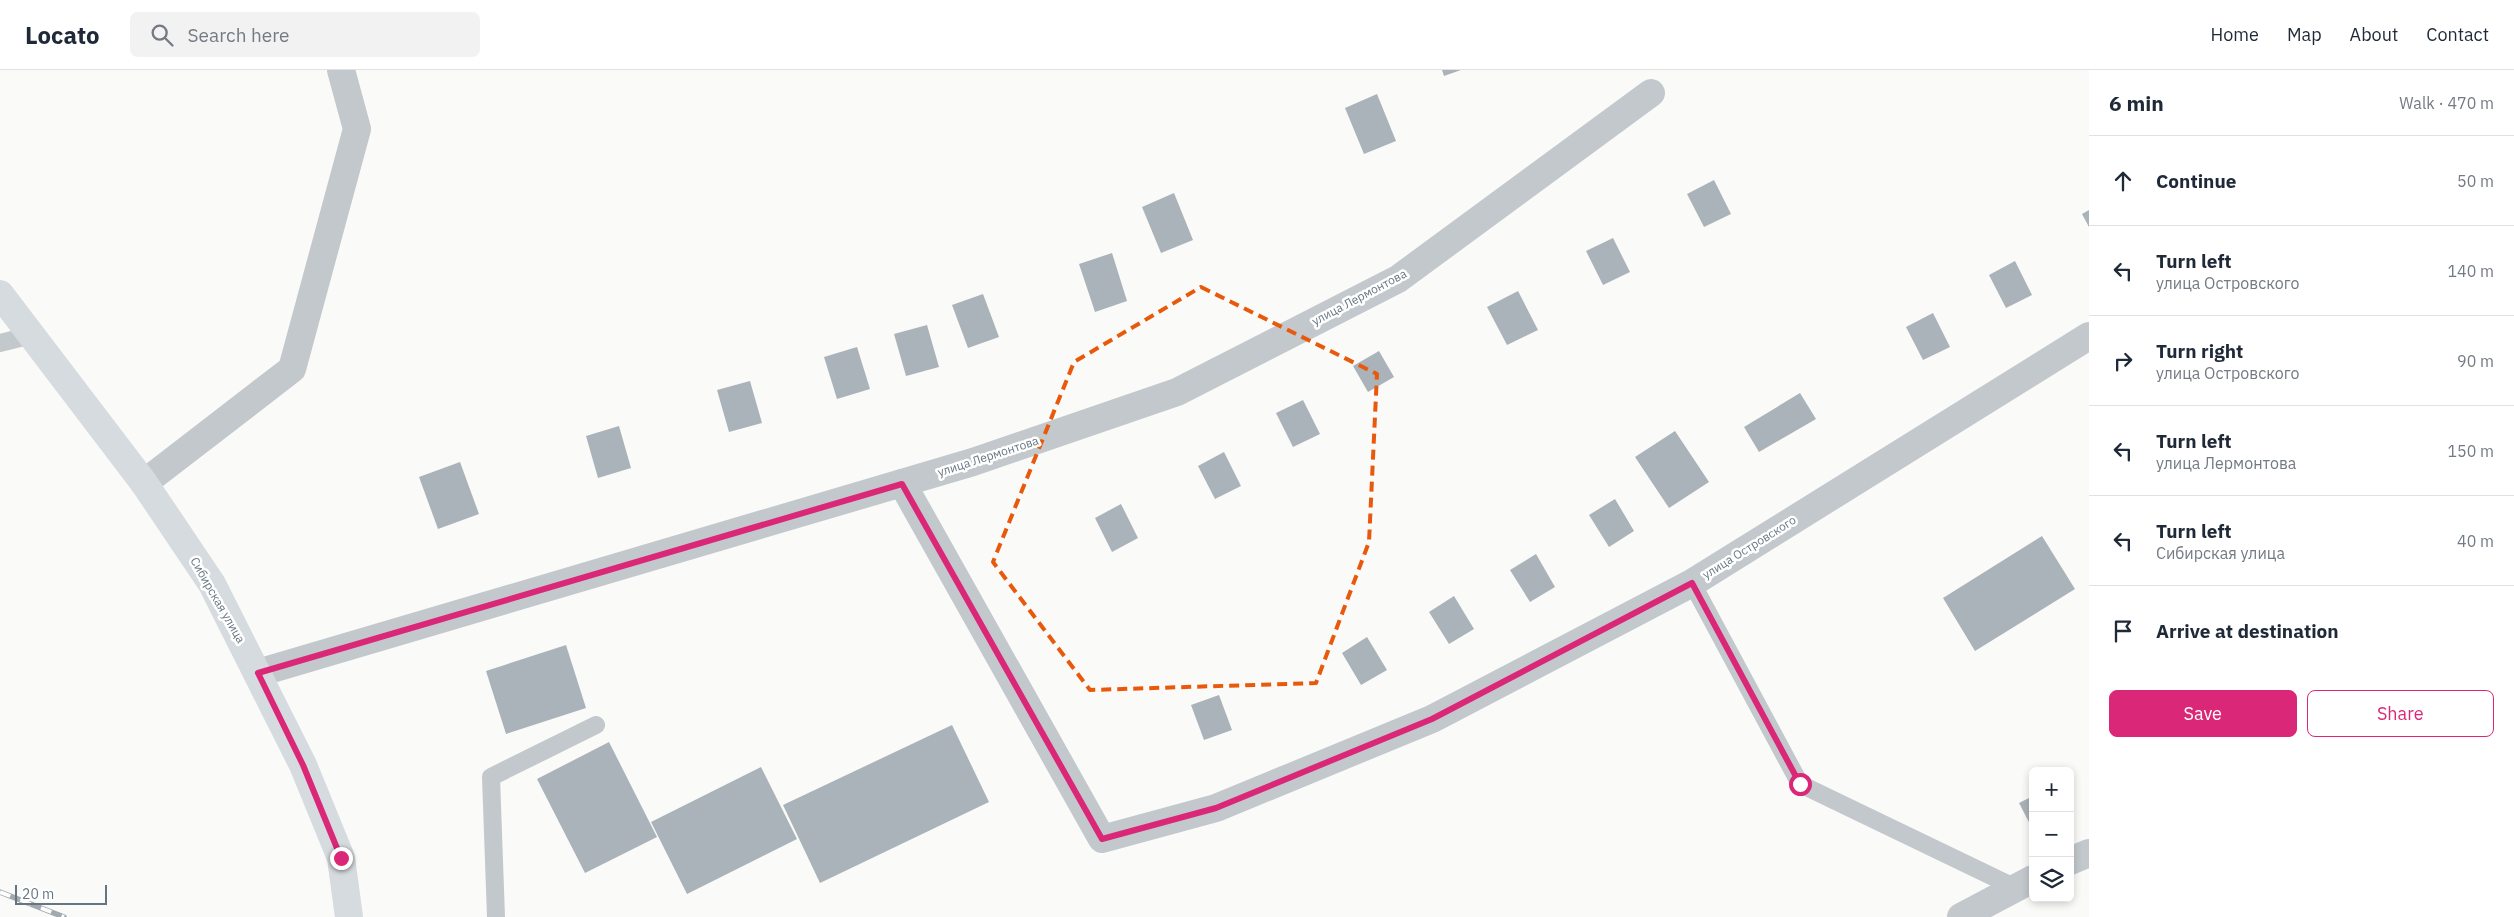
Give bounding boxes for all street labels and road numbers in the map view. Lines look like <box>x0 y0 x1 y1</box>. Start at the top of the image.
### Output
street label: улица Лермонтова <box>1309 265 1409 328</box>
street label: улица Лермонтова <box>936 432 1041 479</box>
street label: улица Островского <box>1699 512 1799 582</box>
street label: Сибирская улица <box>187 554 249 646</box>

